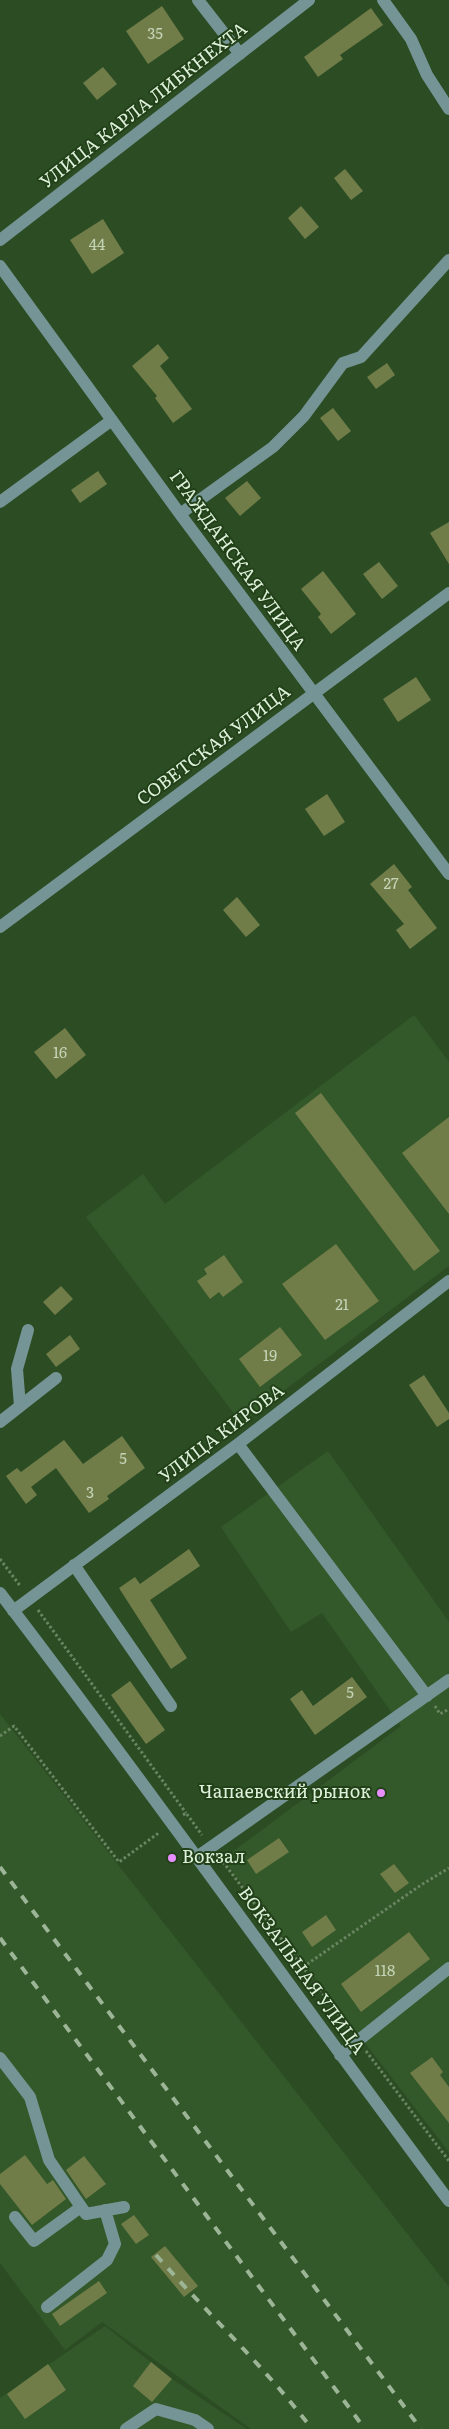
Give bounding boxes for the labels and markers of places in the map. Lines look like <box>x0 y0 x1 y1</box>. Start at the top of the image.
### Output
place label: Чапаевский рынок <box>199 1782 371 1804</box>
marker: Чапаевский рынок <box>375 1787 387 1799</box>
place label: Вокзал <box>182 1847 245 1869</box>
marker: Вокзал <box>166 1852 178 1864</box>

